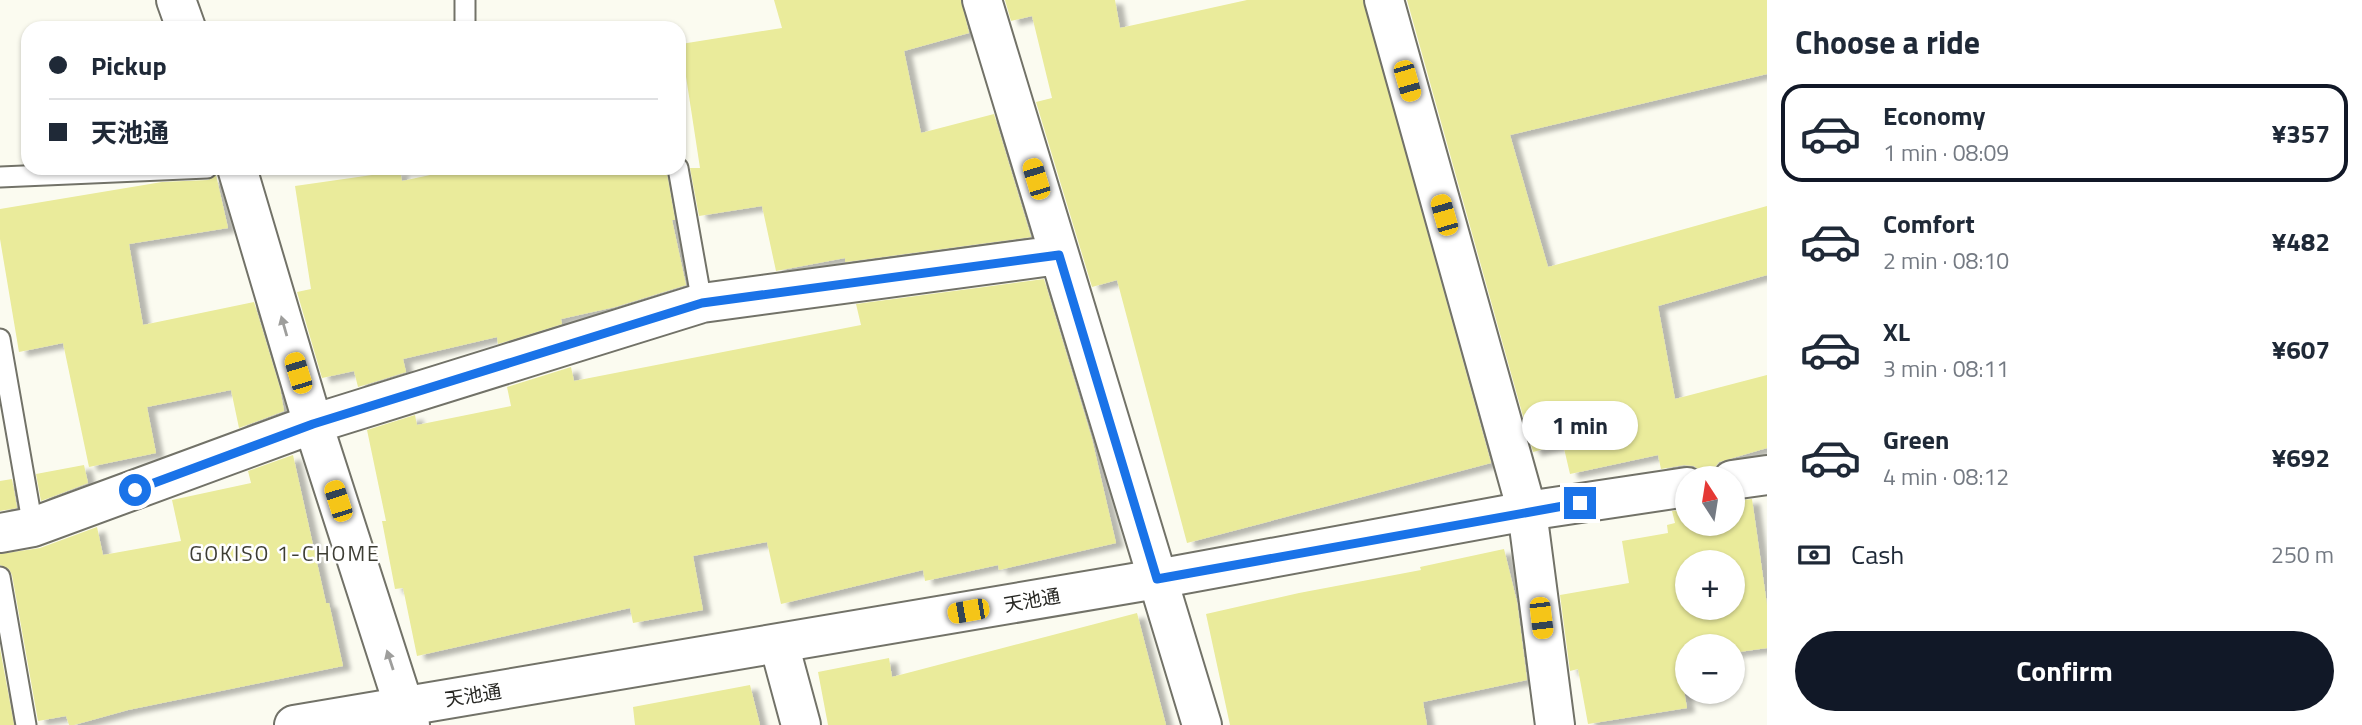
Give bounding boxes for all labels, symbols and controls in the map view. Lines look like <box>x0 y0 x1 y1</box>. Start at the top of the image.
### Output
text: Choose a ride <box>1795 18 1980 66</box>
text: Pickup <box>91 46 167 85</box>
car <box>1392 58 1423 104</box>
text: Economy <box>1883 96 1985 135</box>
icon: car <box>1799 102 1862 165</box>
text: 天池通 <box>91 113 169 152</box>
text: ¥357 <box>2272 114 2330 153</box>
text: 1 min · 08:09 <box>1883 135 2009 170</box>
car <box>1020 156 1053 202</box>
car <box>1429 192 1460 238</box>
text: Comfort <box>1883 204 1975 243</box>
icon: car <box>1799 210 1862 273</box>
text: ¥482 <box>2272 222 2330 261</box>
text: 2 min · 08:10 <box>1883 243 2009 278</box>
text: XL <box>1883 312 1910 351</box>
one-way arrow <box>279 316 289 337</box>
icon: car <box>1799 318 1862 381</box>
text: ¥607 <box>2272 330 2330 369</box>
car <box>282 350 315 396</box>
text: 3 min · 08:11 <box>1883 351 2009 386</box>
callout: 1 min <box>1522 402 1638 450</box>
text: 1 min <box>1552 408 1608 443</box>
text: Green <box>1883 420 1949 459</box>
icon: car <box>1799 426 1862 489</box>
text: ¥692 <box>2272 438 2330 477</box>
text: 4 min · 08:12 <box>1883 459 2009 494</box>
north arrow <box>1675 466 1745 536</box>
map controls <box>1675 466 1745 704</box>
route start <box>119 474 151 506</box>
car <box>322 478 355 524</box>
route end <box>1564 487 1596 519</box>
text: Cash <box>1851 535 1904 574</box>
icon: cash <box>1795 536 1833 574</box>
district label: GOKISO 1-CHOME <box>189 537 381 569</box>
text: 250 m <box>2271 537 2334 572</box>
button: + <box>1675 550 1745 620</box>
street label: 天池通 <box>1001 580 1063 619</box>
car <box>1529 596 1554 640</box>
car <box>946 597 991 625</box>
button: Confirm <box>1795 631 2334 711</box>
button: − <box>1675 634 1745 704</box>
one-way arrow <box>384 649 395 670</box>
street label: 天池通 <box>442 676 503 713</box>

